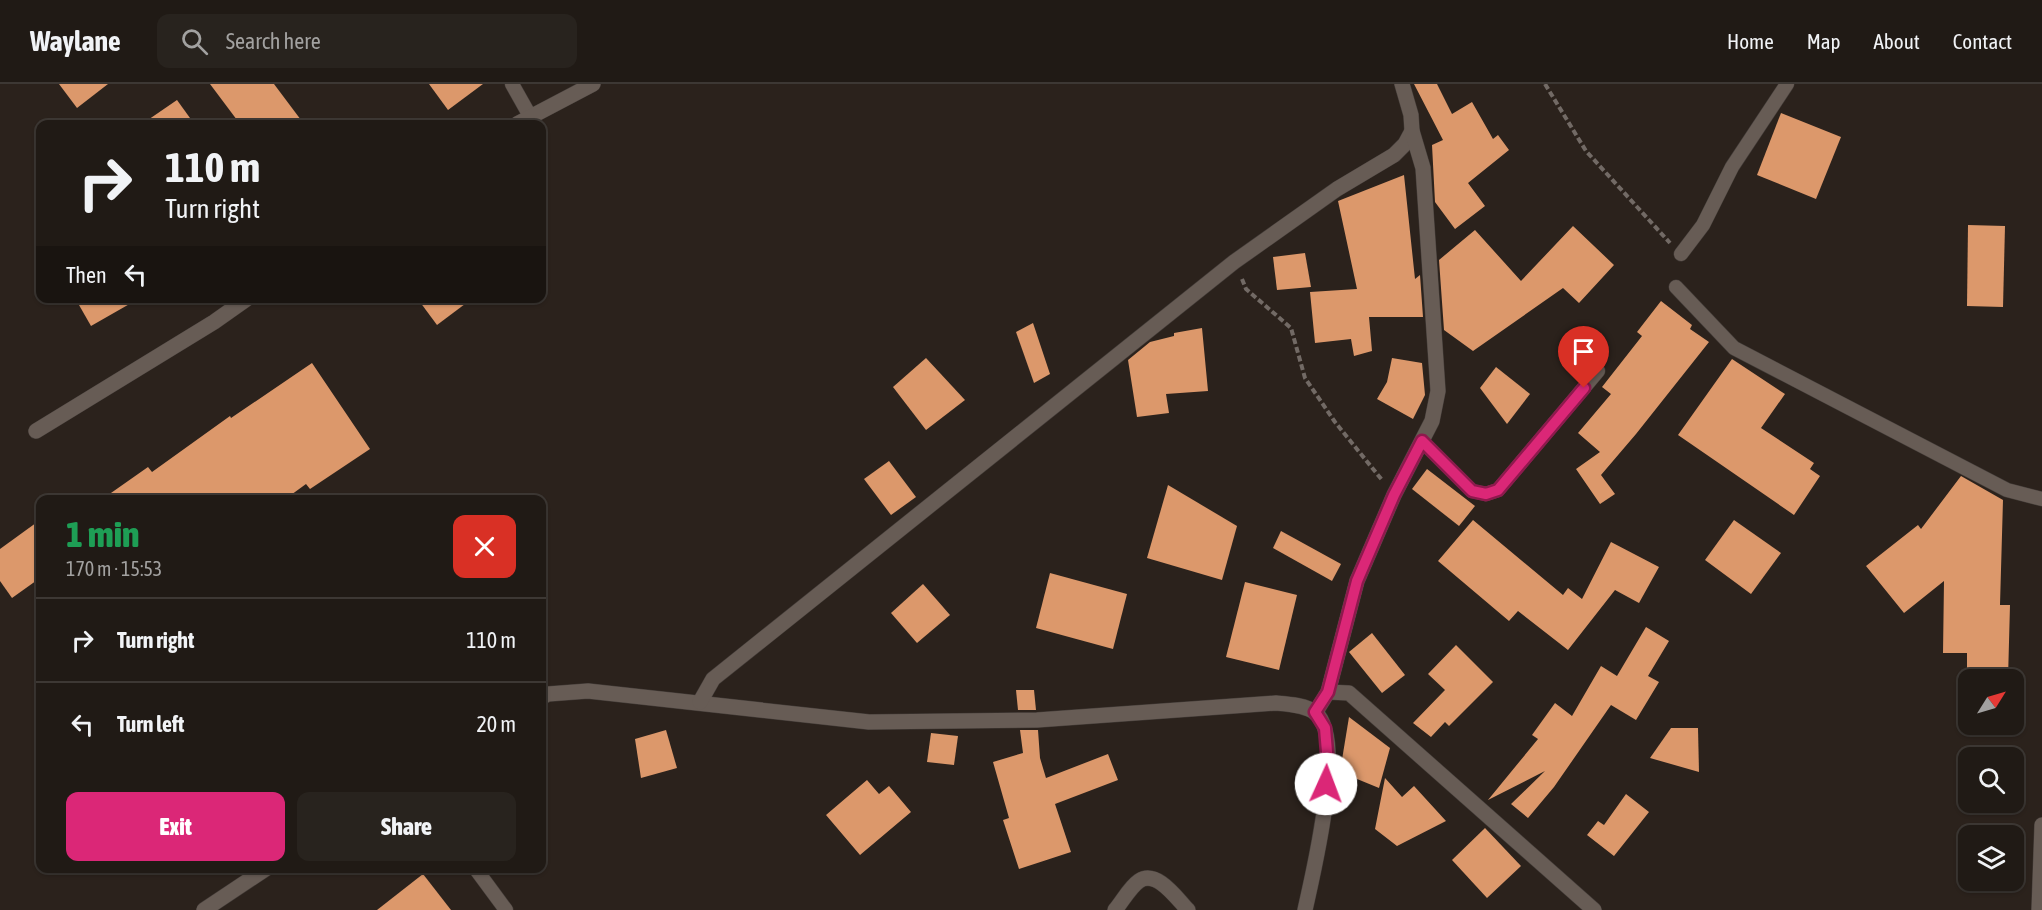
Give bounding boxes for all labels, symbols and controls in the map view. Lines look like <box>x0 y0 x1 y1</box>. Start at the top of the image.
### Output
search box <box>157 14 577 68</box>
text: Waylane <box>30 25 121 57</box>
icon: search <box>178 25 211 58</box>
text: Search here <box>226 28 321 54</box>
text: Home <box>1727 29 1774 53</box>
text: Map <box>1807 29 1841 53</box>
text: About <box>1874 29 1920 53</box>
text: Contact <box>1953 29 2012 53</box>
text: 110 m <box>165 143 260 191</box>
icon: right <box>66 144 144 222</box>
text: Turn right <box>165 193 260 224</box>
icon: left <box>119 258 152 291</box>
text: Then <box>66 262 107 288</box>
pin <box>1558 326 1609 388</box>
icon: arrive <box>1567 335 1600 368</box>
text: 1 min <box>66 513 140 555</box>
button: close <box>453 515 516 578</box>
text: 170 m · 15:53 <box>66 557 162 580</box>
icon: right <box>66 624 99 657</box>
text: Turn right <box>117 627 194 653</box>
text: 110 m <box>466 627 516 653</box>
north arrow <box>1958 669 2024 735</box>
map controls <box>1958 669 2024 891</box>
icon: left <box>66 708 99 741</box>
text: Turn left <box>117 711 184 737</box>
text: 20 m <box>476 711 516 737</box>
button: search <box>1958 747 2024 813</box>
position arrow <box>1294 752 1358 816</box>
button: Exit <box>66 792 285 861</box>
button: Share <box>297 792 516 861</box>
button: layers <box>1958 825 2024 891</box>

